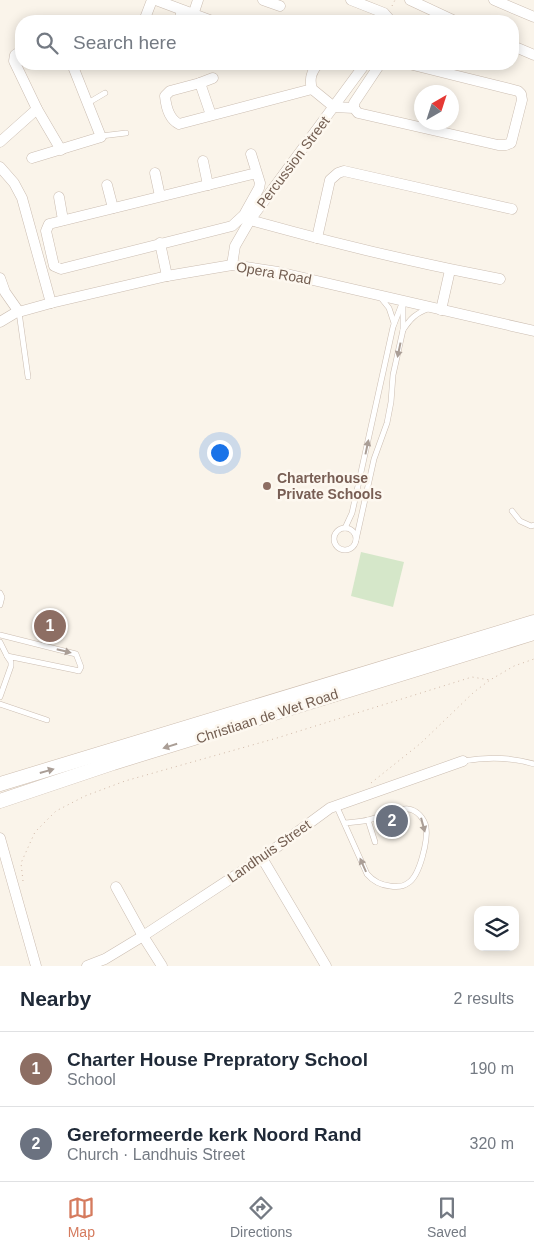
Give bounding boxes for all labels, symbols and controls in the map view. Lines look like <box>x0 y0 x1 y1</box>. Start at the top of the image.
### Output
search box <box>15 15 519 70</box>
icon: search <box>33 29 61 57</box>
text: Search here <box>73 32 177 53</box>
north arrow <box>414 85 459 130</box>
street label: Percussion Street <box>253 113 333 211</box>
street label: Opera Road <box>235 258 313 288</box>
one-way arrow <box>395 342 403 357</box>
your location <box>207 440 233 466</box>
one-way arrow <box>363 440 371 455</box>
place label: Charterhouse Private Schools <box>277 470 382 502</box>
marker: Charterhouse Private Schools <box>261 480 273 492</box>
pin: 1 <box>34 607 66 645</box>
one-way arrow <box>57 647 72 655</box>
street label: Christiaan de Wet Road <box>194 685 340 747</box>
one-way arrow <box>162 743 177 751</box>
one-way arrow <box>39 766 54 774</box>
pin: 2 <box>376 802 408 840</box>
street label: Landhuis Street <box>224 816 314 886</box>
one-way arrow <box>420 818 428 833</box>
one-way arrow <box>358 858 366 872</box>
map controls <box>474 906 519 951</box>
button: layers <box>474 906 519 951</box>
text: Nearby <box>20 987 91 1010</box>
text: 2 results <box>454 990 514 1007</box>
text: Charter House Prepratory School <box>67 1049 368 1070</box>
text: 1 <box>32 1060 40 1077</box>
text: 190 m <box>470 1060 514 1077</box>
text: School <box>67 1071 116 1088</box>
text: Gereformeerde kerk Noord Rand <box>67 1124 362 1145</box>
text: 2 <box>32 1135 40 1152</box>
text: 320 m <box>470 1135 514 1152</box>
text: Church · Landhuis Street <box>67 1146 245 1163</box>
tab: Map <box>67 1194 95 1240</box>
tab: Directions <box>230 1194 292 1240</box>
tab: Saved <box>427 1194 467 1240</box>

